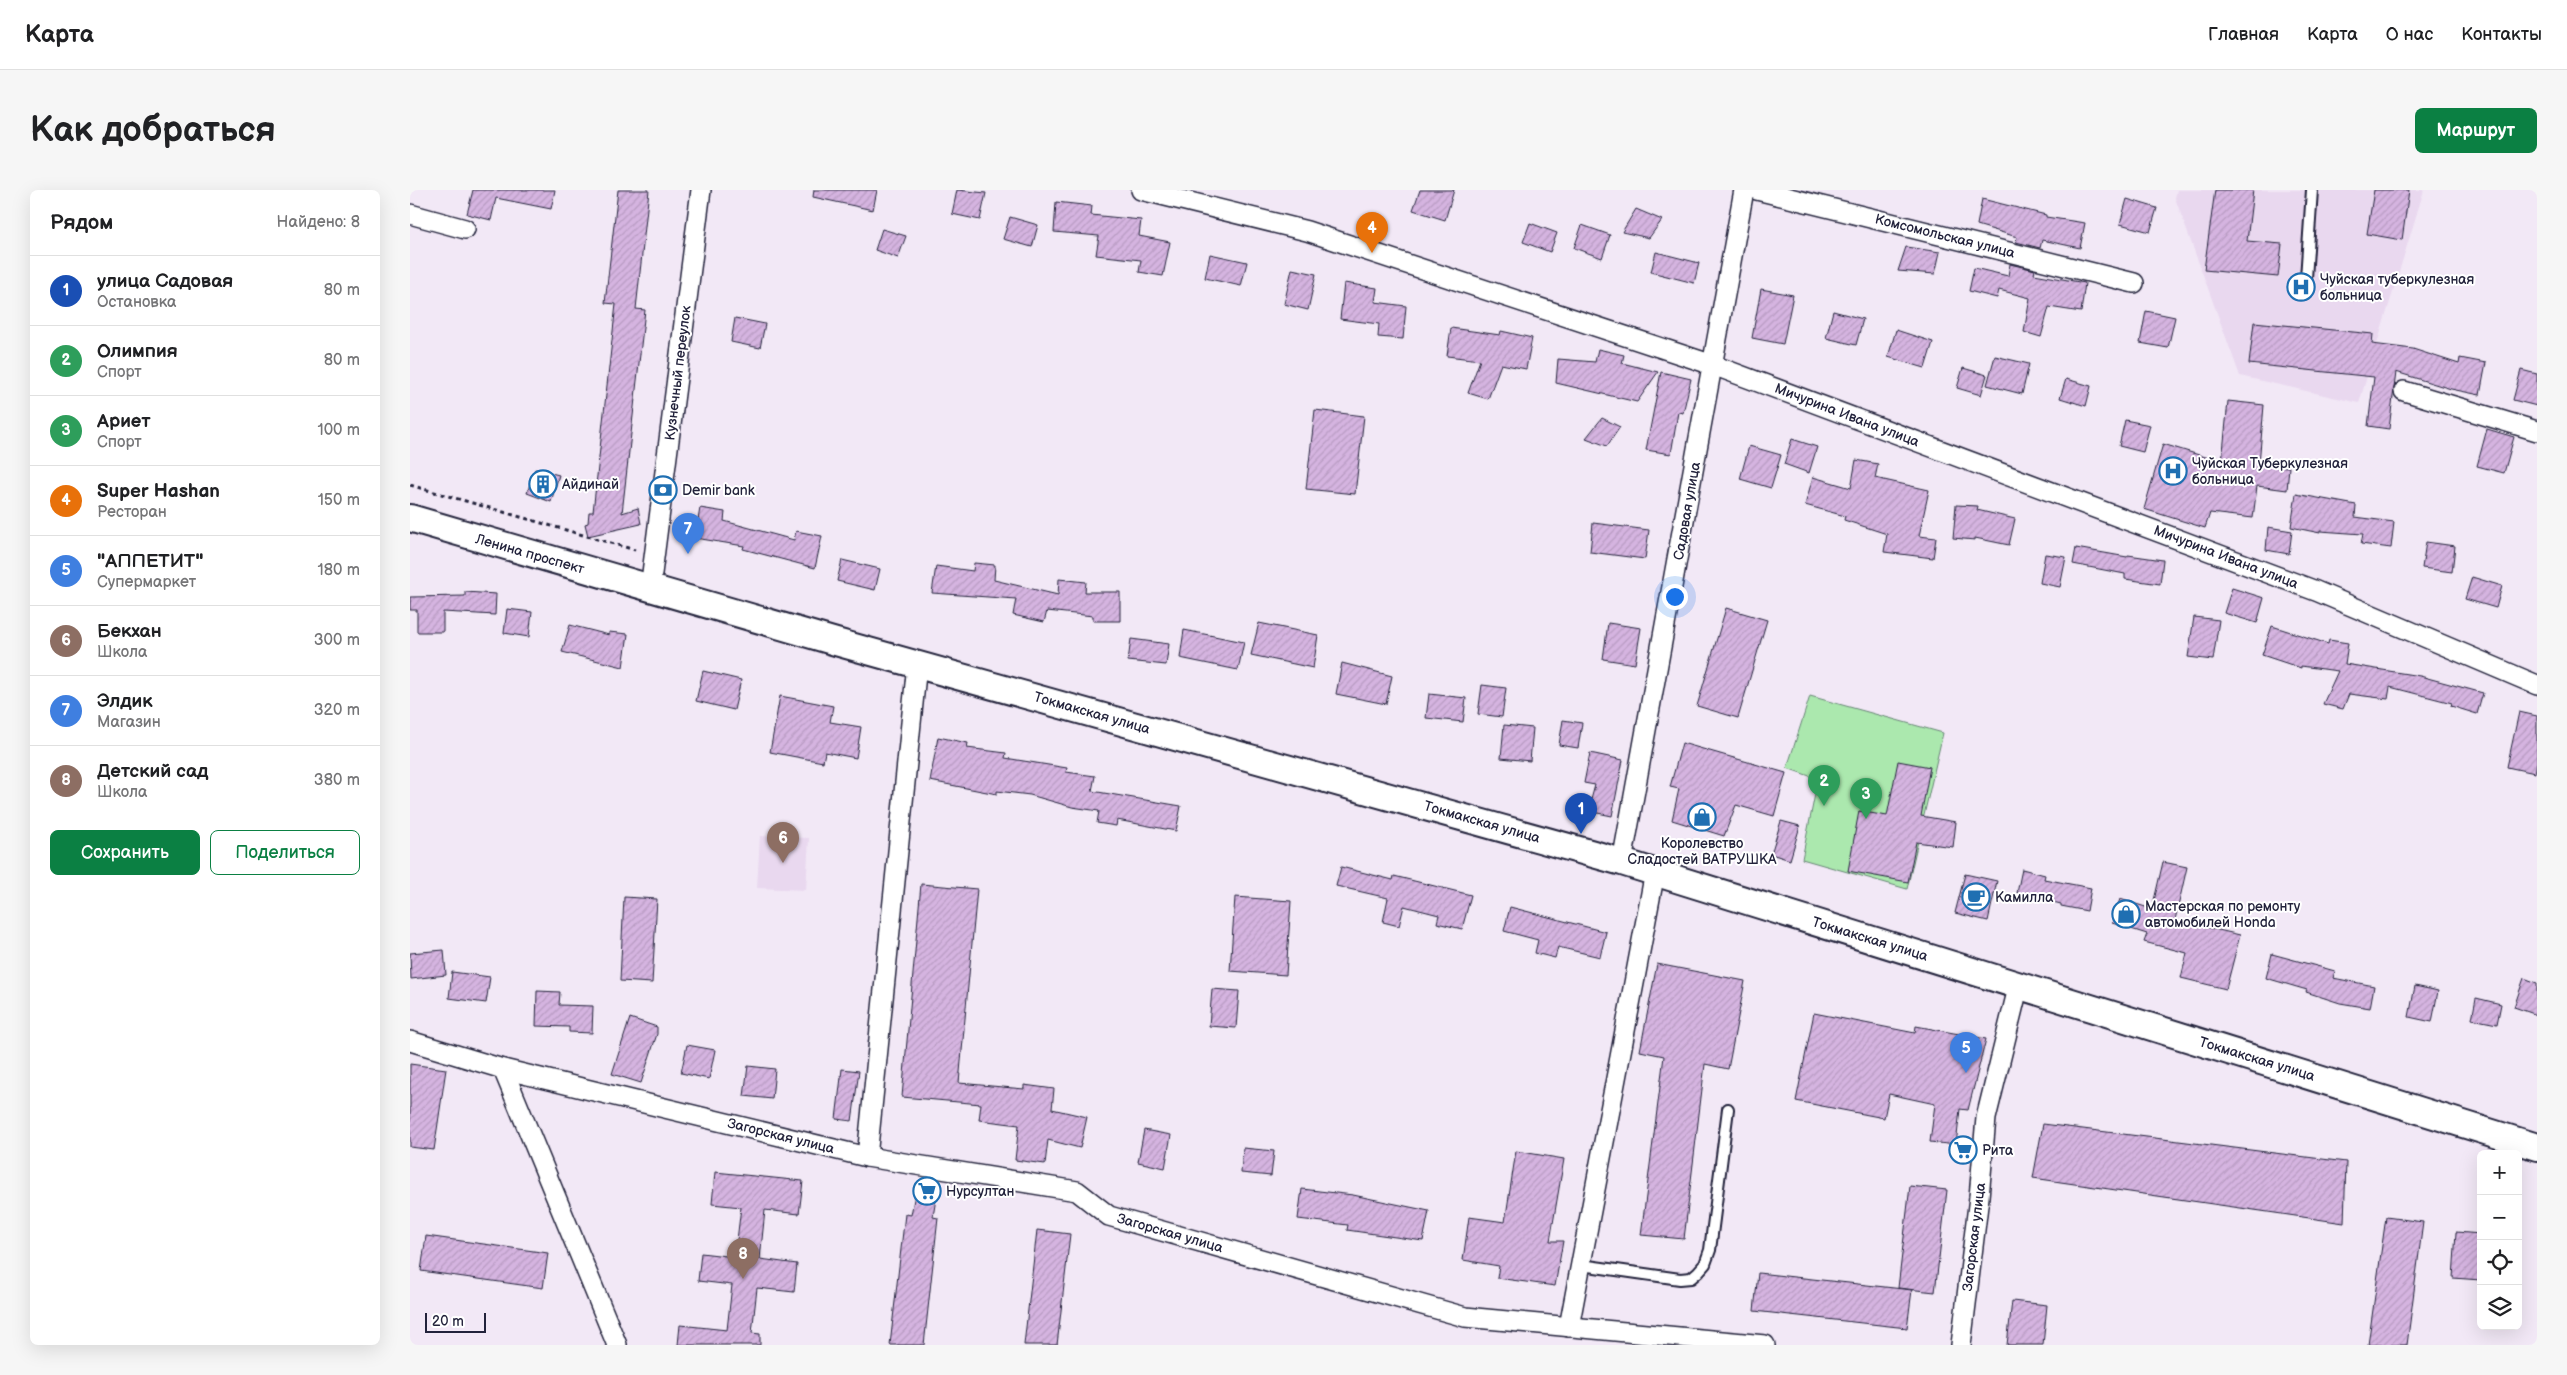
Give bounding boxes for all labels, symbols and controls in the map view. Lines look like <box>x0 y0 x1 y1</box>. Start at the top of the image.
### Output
text: Карта <box>25 20 94 49</box>
text: Главная <box>2208 24 2279 45</box>
text: Карта <box>2307 24 2358 45</box>
text: О нас <box>2386 24 2433 45</box>
text: Контакты <box>2461 24 2542 45</box>
button: Маршрут <box>2415 108 2537 153</box>
text: Как добраться <box>30 109 276 152</box>
text: Рядом <box>50 210 113 235</box>
street label: Комсомольская улица <box>1873 210 2017 262</box>
pin: 4 <box>1356 212 1388 253</box>
text: Найдено: 8 <box>277 213 360 232</box>
text: улица Садовая <box>97 270 233 293</box>
place label: Чуйская туберкулезная больница <box>2320 271 2475 304</box>
hospital icon: Чуйская туберкулезная больница <box>2286 272 2316 302</box>
text: 1 <box>63 281 69 300</box>
text: 80 m <box>324 281 360 300</box>
text: Остановка <box>97 293 176 312</box>
street label: Кузнечный переулок <box>661 304 695 441</box>
text: Олимпия <box>97 340 178 363</box>
text: 2 <box>61 351 71 370</box>
text: 80 m <box>324 351 360 370</box>
text: Спорт <box>97 363 142 382</box>
street label: Мичурина Ивана улица <box>1772 380 1922 451</box>
text: Ариет <box>97 410 150 433</box>
text: 3 <box>61 421 71 440</box>
text: 100 m <box>317 421 360 440</box>
text: Спорт <box>97 433 142 452</box>
place label: Чуйская Туберкулезная больница <box>2192 455 2348 488</box>
hospital icon: Чуйская Туберкулезная больница <box>2158 456 2188 486</box>
street label: Садовая улица <box>1670 460 1704 561</box>
building icon: Айдинай <box>528 469 558 499</box>
bank icon: Demir bank <box>648 475 678 505</box>
place label: Айдинай <box>561 476 619 493</box>
text: Super Hashan <box>97 480 220 503</box>
place label: Demir bank <box>682 482 755 499</box>
text: 4 <box>61 491 71 510</box>
text: 150 m <box>318 491 360 510</box>
text: Ресторан <box>97 503 167 522</box>
pin: 7 <box>672 513 704 554</box>
street label: Мичурина Ивана улица <box>2151 522 2301 593</box>
street label: Ленина проспект <box>473 530 587 578</box>
text: "АППЕТИТ" <box>97 550 203 573</box>
text: 5 <box>61 561 71 580</box>
text: 180 m <box>318 561 360 580</box>
text: Супермаркет <box>97 573 196 592</box>
your location <box>1662 584 1688 610</box>
text: Бекхан <box>97 620 162 643</box>
text: 6 <box>61 631 71 650</box>
text: 300 m <box>314 631 360 650</box>
text: Школа <box>97 643 147 662</box>
street label: Токмакская улица <box>1032 688 1153 738</box>
text: Элдик <box>97 690 153 713</box>
text: 7 <box>62 701 70 720</box>
text: 320 m <box>314 701 360 720</box>
text: Магазин <box>97 713 161 732</box>
text: Детский сад <box>97 760 208 783</box>
pin: 2 <box>1808 765 1840 806</box>
text: 8 <box>61 771 71 790</box>
text: 380 m <box>314 771 360 790</box>
pin: 3 <box>1850 778 1882 819</box>
text: Школа <box>97 783 147 802</box>
pin: 1 <box>1565 793 1597 834</box>
street label: Токмакская улица <box>1422 797 1543 847</box>
shop icon: Королевство Сладостей ВАТРУШКА <box>1687 802 1717 832</box>
pin: 6 <box>767 822 799 863</box>
button: Сохранить <box>50 830 200 875</box>
button: Поделиться <box>210 830 360 875</box>
place label: Королевство Сладостей ВАТРУШКА <box>1627 835 1777 868</box>
cafe icon: Камилла <box>1961 882 1991 912</box>
place label: Камилла <box>1995 889 2054 906</box>
place label: Мастерская по ремонту автомобилей Honda <box>2145 898 2301 931</box>
shop icon: Мастерская по ремонту автомобилей Honda <box>2111 899 2141 929</box>
street label: Токмакская улица <box>1810 913 1931 965</box>
pin: 5 <box>1950 1032 1982 1073</box>
street label: Токмакская улица <box>2197 1033 2318 1085</box>
street label: Загорская улица <box>726 1115 837 1158</box>
supermarket icon: Рита <box>1948 1135 1978 1165</box>
place label: Рита <box>1982 1142 2014 1159</box>
map controls <box>2477 1150 2522 1330</box>
button: + <box>2477 1150 2522 1195</box>
supermarket icon: Нурсултан <box>912 1176 942 1206</box>
street label: Загорская улица <box>1959 1181 1989 1292</box>
place label: Нурсултан <box>946 1183 1014 1200</box>
button: − <box>2477 1195 2522 1240</box>
street label: Загорская улица <box>1115 1210 1226 1256</box>
pin: 8 <box>727 1238 759 1279</box>
button: locate <box>2477 1240 2522 1285</box>
button: layers <box>2477 1285 2522 1330</box>
scale bar <box>425 1310 486 1333</box>
text: 20 m <box>432 1313 464 1330</box>

